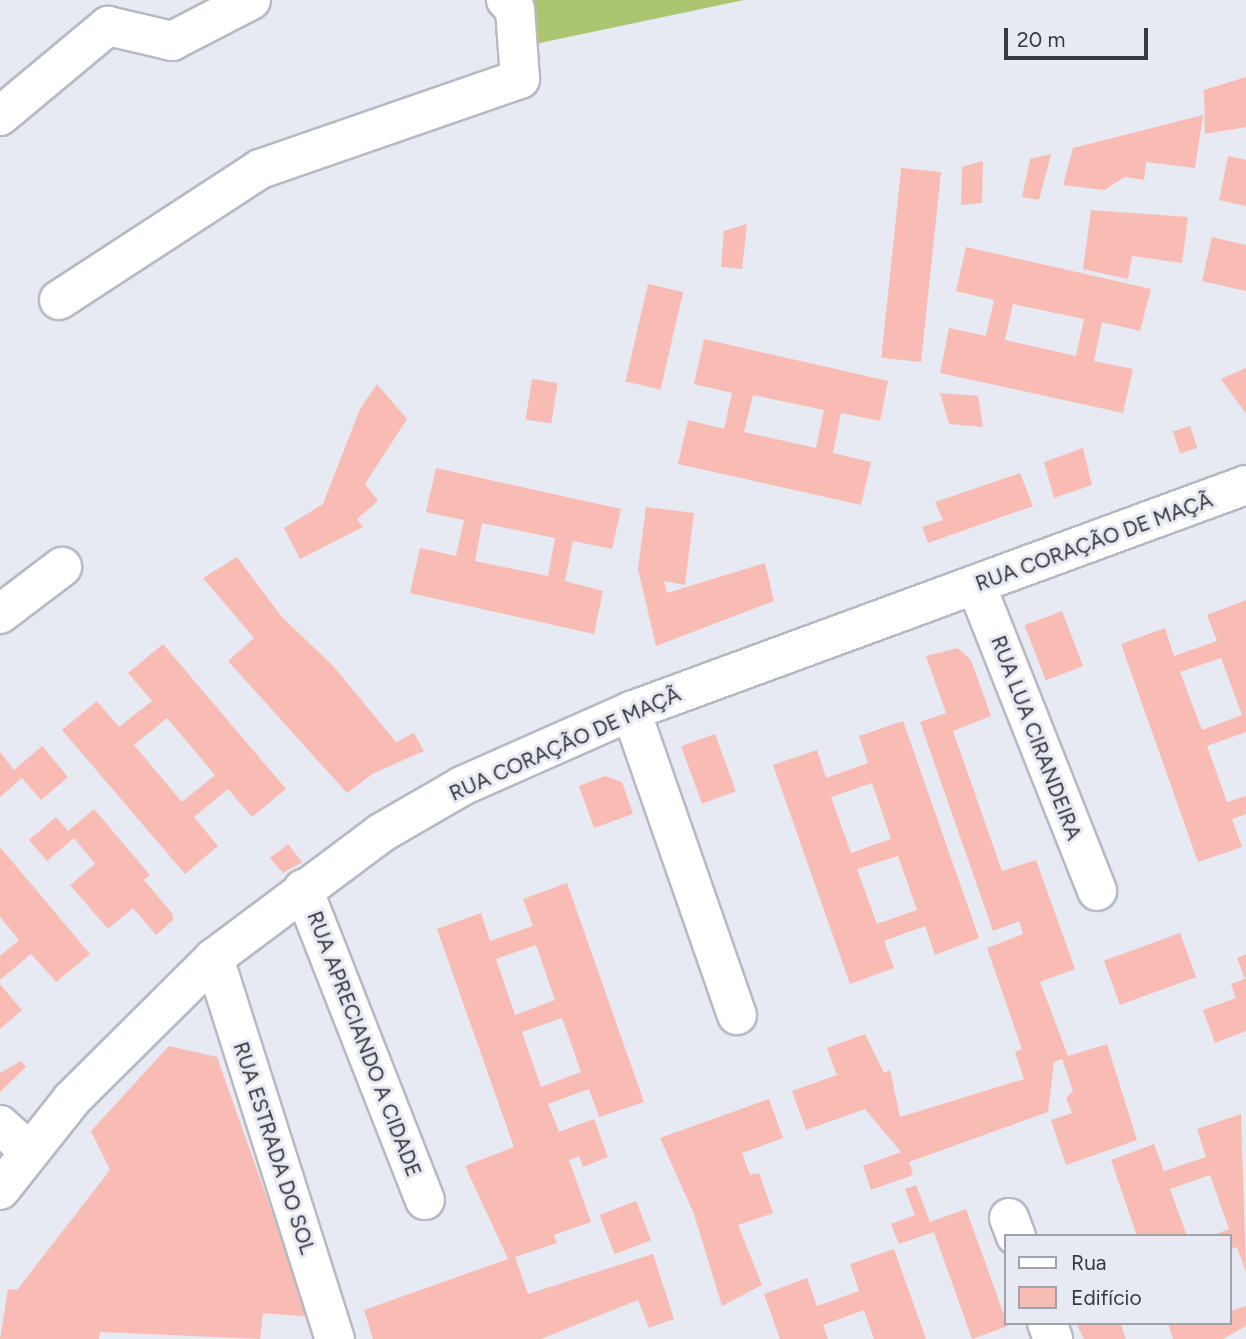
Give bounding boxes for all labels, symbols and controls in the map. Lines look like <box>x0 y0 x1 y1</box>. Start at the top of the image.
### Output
scale bar <box>1008 14 1152 58</box>
text: 20 m <box>1017 27 1065 52</box>
street label: RUA CORAÇÃO DE MAÇÃ <box>972 487 1216 597</box>
street label: RUA LUA CIRANDEIRA <box>985 632 1087 844</box>
street label: RUA CORAÇÃO DE MAÇÃ <box>445 682 685 806</box>
street label: RUA APRECIANDO A CIDADE <box>302 908 426 1180</box>
street label: RUA ESTRADA DO SOL <box>228 1039 320 1257</box>
legend <box>1004 1234 1232 1325</box>
text: Rua <box>1071 1250 1107 1275</box>
text: Edifício <box>1071 1285 1142 1310</box>

